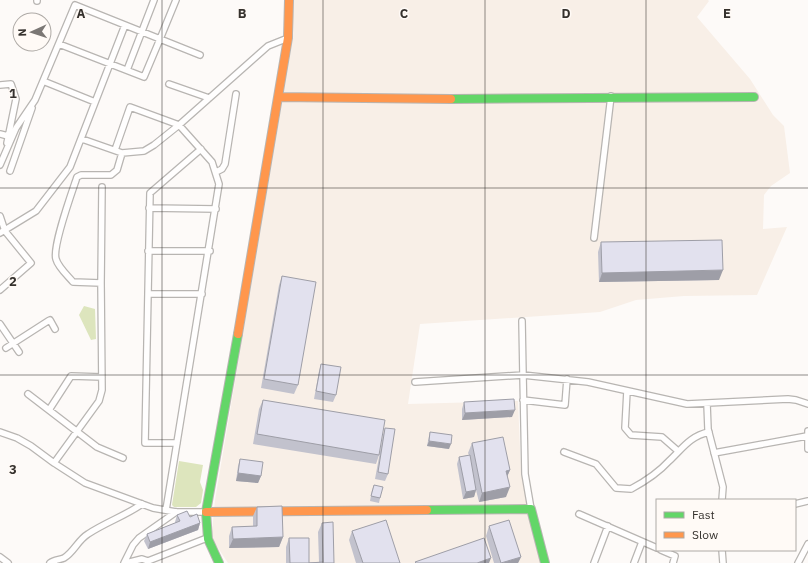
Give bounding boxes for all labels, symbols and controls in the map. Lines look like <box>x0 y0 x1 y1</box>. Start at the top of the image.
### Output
text: A <box>77 5 86 22</box>
text: B <box>238 5 247 22</box>
text: C <box>400 5 409 22</box>
text: D <box>561 5 571 22</box>
text: E <box>723 5 731 22</box>
north arrow <box>12 12 52 52</box>
text: N <box>15 28 29 37</box>
text: 1 <box>9 85 17 102</box>
text: 2 <box>9 273 17 290</box>
text: 3 <box>9 461 17 478</box>
legend <box>656 499 796 551</box>
text: Fast <box>692 507 715 522</box>
text: Slow <box>692 527 718 542</box>

